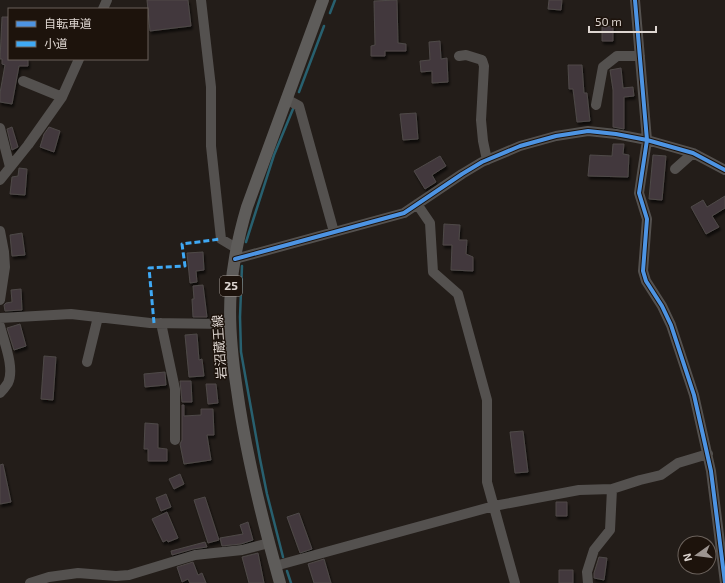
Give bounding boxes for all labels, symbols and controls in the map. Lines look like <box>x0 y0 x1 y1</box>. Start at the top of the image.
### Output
legend <box>8 8 148 60</box>
scale bar <box>589 8 656 34</box>
text: 50 m <box>595 14 622 28</box>
text: 自転車道 <box>44 16 92 30</box>
text: 小道 <box>44 36 68 50</box>
road number: 25 <box>220 276 242 296</box>
street label: 岩沼蔵王線 <box>209 314 229 380</box>
north arrow <box>677 535 717 575</box>
text: N <box>680 552 694 563</box>

